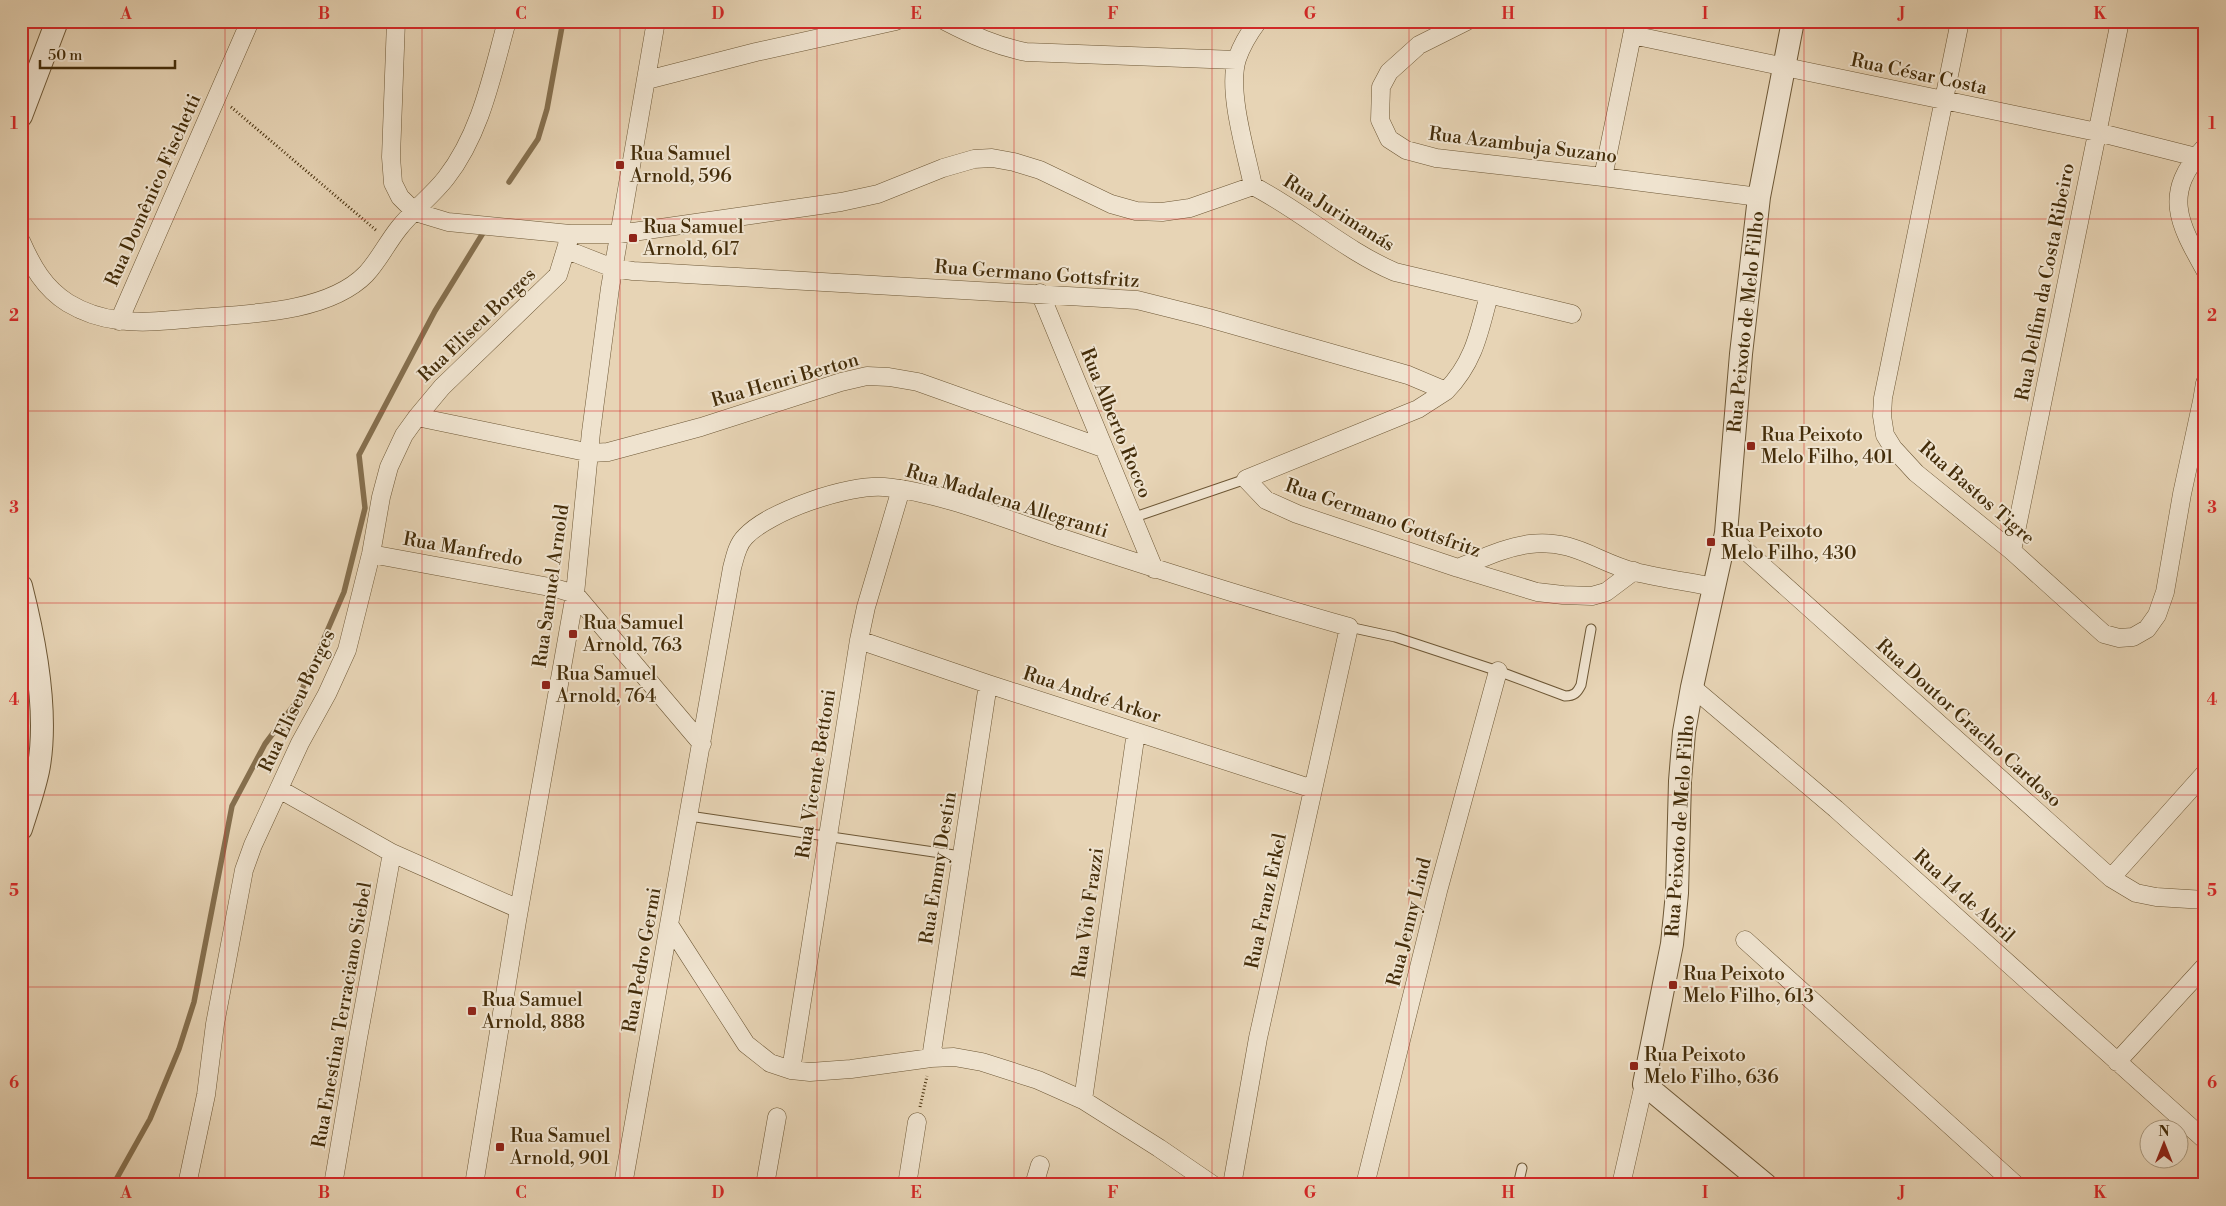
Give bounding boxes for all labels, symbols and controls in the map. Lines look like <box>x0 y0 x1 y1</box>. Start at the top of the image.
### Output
text: A <box>119 4 132 24</box>
text: B <box>318 4 330 24</box>
text: C <box>515 4 527 24</box>
text: D <box>712 4 725 24</box>
text: E <box>910 4 922 24</box>
text: F <box>1107 4 1119 24</box>
text: G <box>1304 4 1317 24</box>
text: H <box>1501 4 1515 24</box>
text: I <box>1702 4 1708 24</box>
text: J <box>1897 4 1905 24</box>
text: K <box>2094 4 2108 24</box>
scale bar <box>40 38 175 70</box>
text: 50 m <box>48 46 82 65</box>
street label: Rua César Costa <box>1849 48 1990 100</box>
street label: Rua Domênico Fischetti <box>100 90 206 290</box>
text: 1 <box>10 114 18 134</box>
text: 1 <box>2208 114 2216 134</box>
street label: Rua Azambuja Suzano <box>1427 122 1619 168</box>
place label: Rua Samuel Arnold, 596 <box>629 142 732 188</box>
marker: Rua Samuel Arnold, 596 <box>614 159 626 171</box>
street label: Rua Delfim da Costa Ribeiro <box>2010 161 2080 403</box>
street label: Rua Jurimanás <box>1279 169 1399 257</box>
street label: Rua Peixoto de Melo Filho <box>1722 210 1770 434</box>
place label: Rua Samuel Arnold, 617 <box>642 215 744 261</box>
marker: Rua Samuel Arnold, 617 <box>627 232 639 244</box>
street label: Rua Germano Gottsfritz <box>934 255 1140 293</box>
street label: Rua Eliseu Borges <box>413 263 541 387</box>
text: 2 <box>9 306 19 326</box>
text: 2 <box>2207 306 2217 326</box>
street label: Rua Alberto Rocco <box>1075 344 1157 502</box>
street label: Rua Henri Berton <box>708 347 862 413</box>
place label: Rua Peixoto Melo Filho, 401 <box>1761 423 1894 469</box>
street label: Rua Bastos Tigre <box>1914 436 2040 550</box>
marker: Rua Peixoto Melo Filho, 401 <box>1745 440 1757 452</box>
street label: Rua Madalena Allegranti <box>903 459 1111 543</box>
street label: Rua Germano Gottsfritz <box>1282 473 1484 563</box>
text: 3 <box>9 498 19 518</box>
text: 3 <box>2207 498 2217 518</box>
street label: Rua Samuel Arnold <box>528 503 574 669</box>
place label: Rua Peixoto Melo Filho, 430 <box>1721 519 1857 565</box>
street label: Rua Manfredo <box>401 527 525 571</box>
marker: Rua Peixoto Melo Filho, 430 <box>1705 536 1717 548</box>
place label: Rua Samuel Arnold, 763 <box>582 611 684 657</box>
street label: Rua Eliseu Borges <box>253 626 341 776</box>
marker: Rua Samuel Arnold, 763 <box>567 628 579 640</box>
street label: Rua Doutor Gracho Cardoso <box>1871 633 2067 813</box>
street label: Rua André Arkor <box>1020 661 1164 729</box>
place label: Rua Samuel Arnold, 764 <box>555 662 657 708</box>
marker: Rua Samuel Arnold, 764 <box>540 679 552 691</box>
street label: Rua Vicente Bettoni <box>791 688 841 860</box>
text: 4 <box>9 690 20 710</box>
text: 4 <box>2207 690 2218 710</box>
street label: Rua Peixoto de Melo Filho <box>1660 714 1700 938</box>
street label: Rua Emmy Destin <box>914 790 962 946</box>
street label: Rua Franz Erkel <box>1240 831 1292 971</box>
street label: Rua 14 de Abril <box>1908 844 2020 948</box>
street label: Rua Vito Frazzi <box>1067 846 1109 980</box>
street label: Rua Jenny Lind <box>1381 855 1437 989</box>
street label: Rua Enestina Terraciano Siebel <box>307 880 377 1150</box>
text: 5 <box>9 881 19 901</box>
text: 5 <box>2207 881 2217 901</box>
street label: Rua Pedro Germi <box>617 885 667 1035</box>
place label: Rua Peixoto Melo Filho, 613 <box>1683 962 1814 1008</box>
marker: Rua Peixoto Melo Filho, 613 <box>1667 979 1679 991</box>
place label: Rua Samuel Arnold, 888 <box>481 988 585 1034</box>
marker: Rua Samuel Arnold, 888 <box>466 1005 478 1017</box>
place label: Rua Peixoto Melo Filho, 636 <box>1644 1043 1779 1089</box>
marker: Rua Peixoto Melo Filho, 636 <box>1628 1060 1640 1072</box>
text: 6 <box>9 1073 19 1093</box>
text: 6 <box>2207 1073 2217 1093</box>
north arrow <box>2138 1118 2188 1168</box>
text: N <box>2158 1123 2170 1141</box>
place label: Rua Samuel Arnold, 901 <box>509 1124 611 1170</box>
marker: Rua Samuel Arnold, 901 <box>494 1141 506 1153</box>
text: A <box>119 1183 132 1203</box>
text: B <box>318 1183 330 1203</box>
text: C <box>515 1183 527 1203</box>
text: D <box>712 1183 725 1203</box>
text: E <box>910 1183 922 1203</box>
text: F <box>1107 1183 1119 1203</box>
text: G <box>1304 1183 1317 1203</box>
text: H <box>1501 1183 1515 1203</box>
text: I <box>1702 1183 1708 1203</box>
text: J <box>1897 1183 1905 1203</box>
text: K <box>2094 1183 2108 1203</box>

